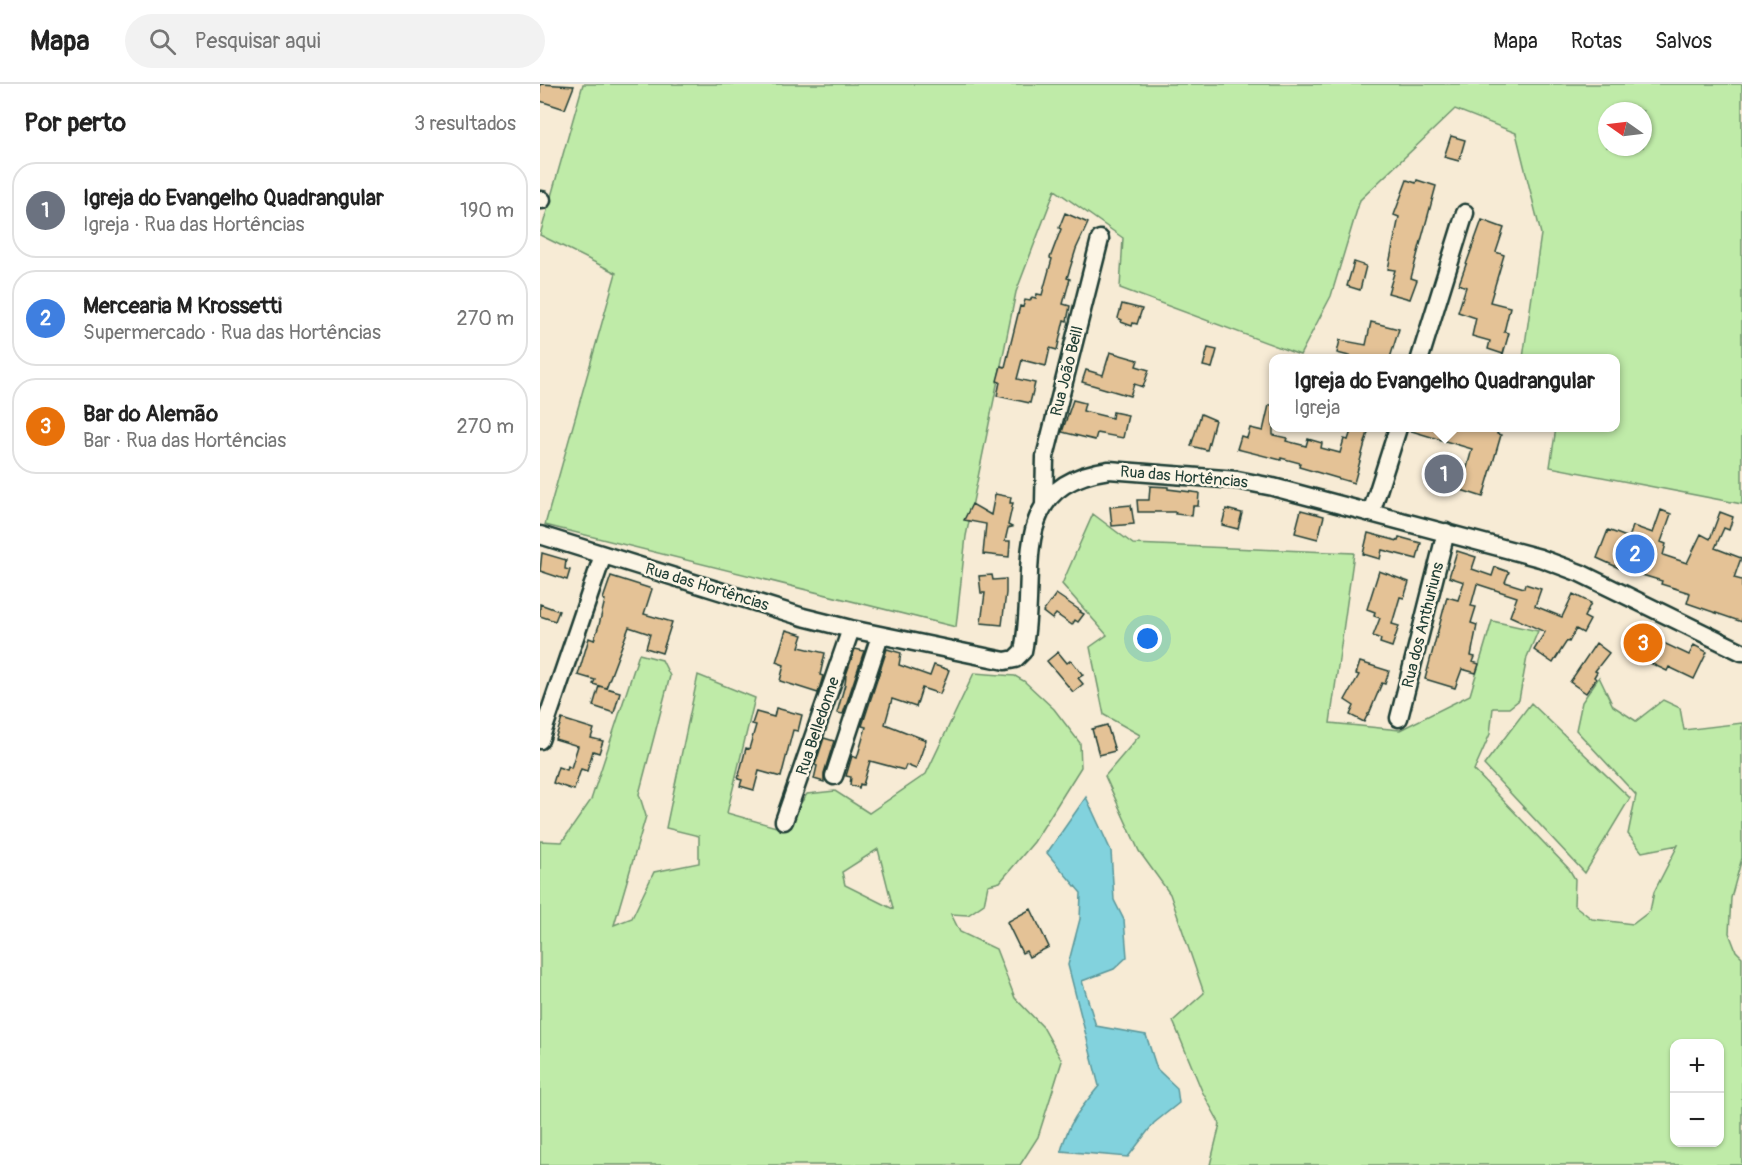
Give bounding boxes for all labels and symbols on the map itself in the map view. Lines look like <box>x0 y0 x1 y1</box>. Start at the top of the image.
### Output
north arrow <box>1598 102 1652 156</box>
street label: Rua João Beill <box>1046 324 1088 418</box>
pin: 1 <box>1424 452 1464 496</box>
street label: Rua das Hortências <box>1119 461 1249 493</box>
pin: 2 <box>1616 532 1654 576</box>
street label: Rua das Hortências <box>643 559 771 615</box>
street label: Rua dos Anthuriuns <box>1398 560 1448 690</box>
pin: 3 <box>1624 620 1662 666</box>
your location <box>1133 624 1162 653</box>
street label: Rua Belledonne <box>792 674 844 778</box>

